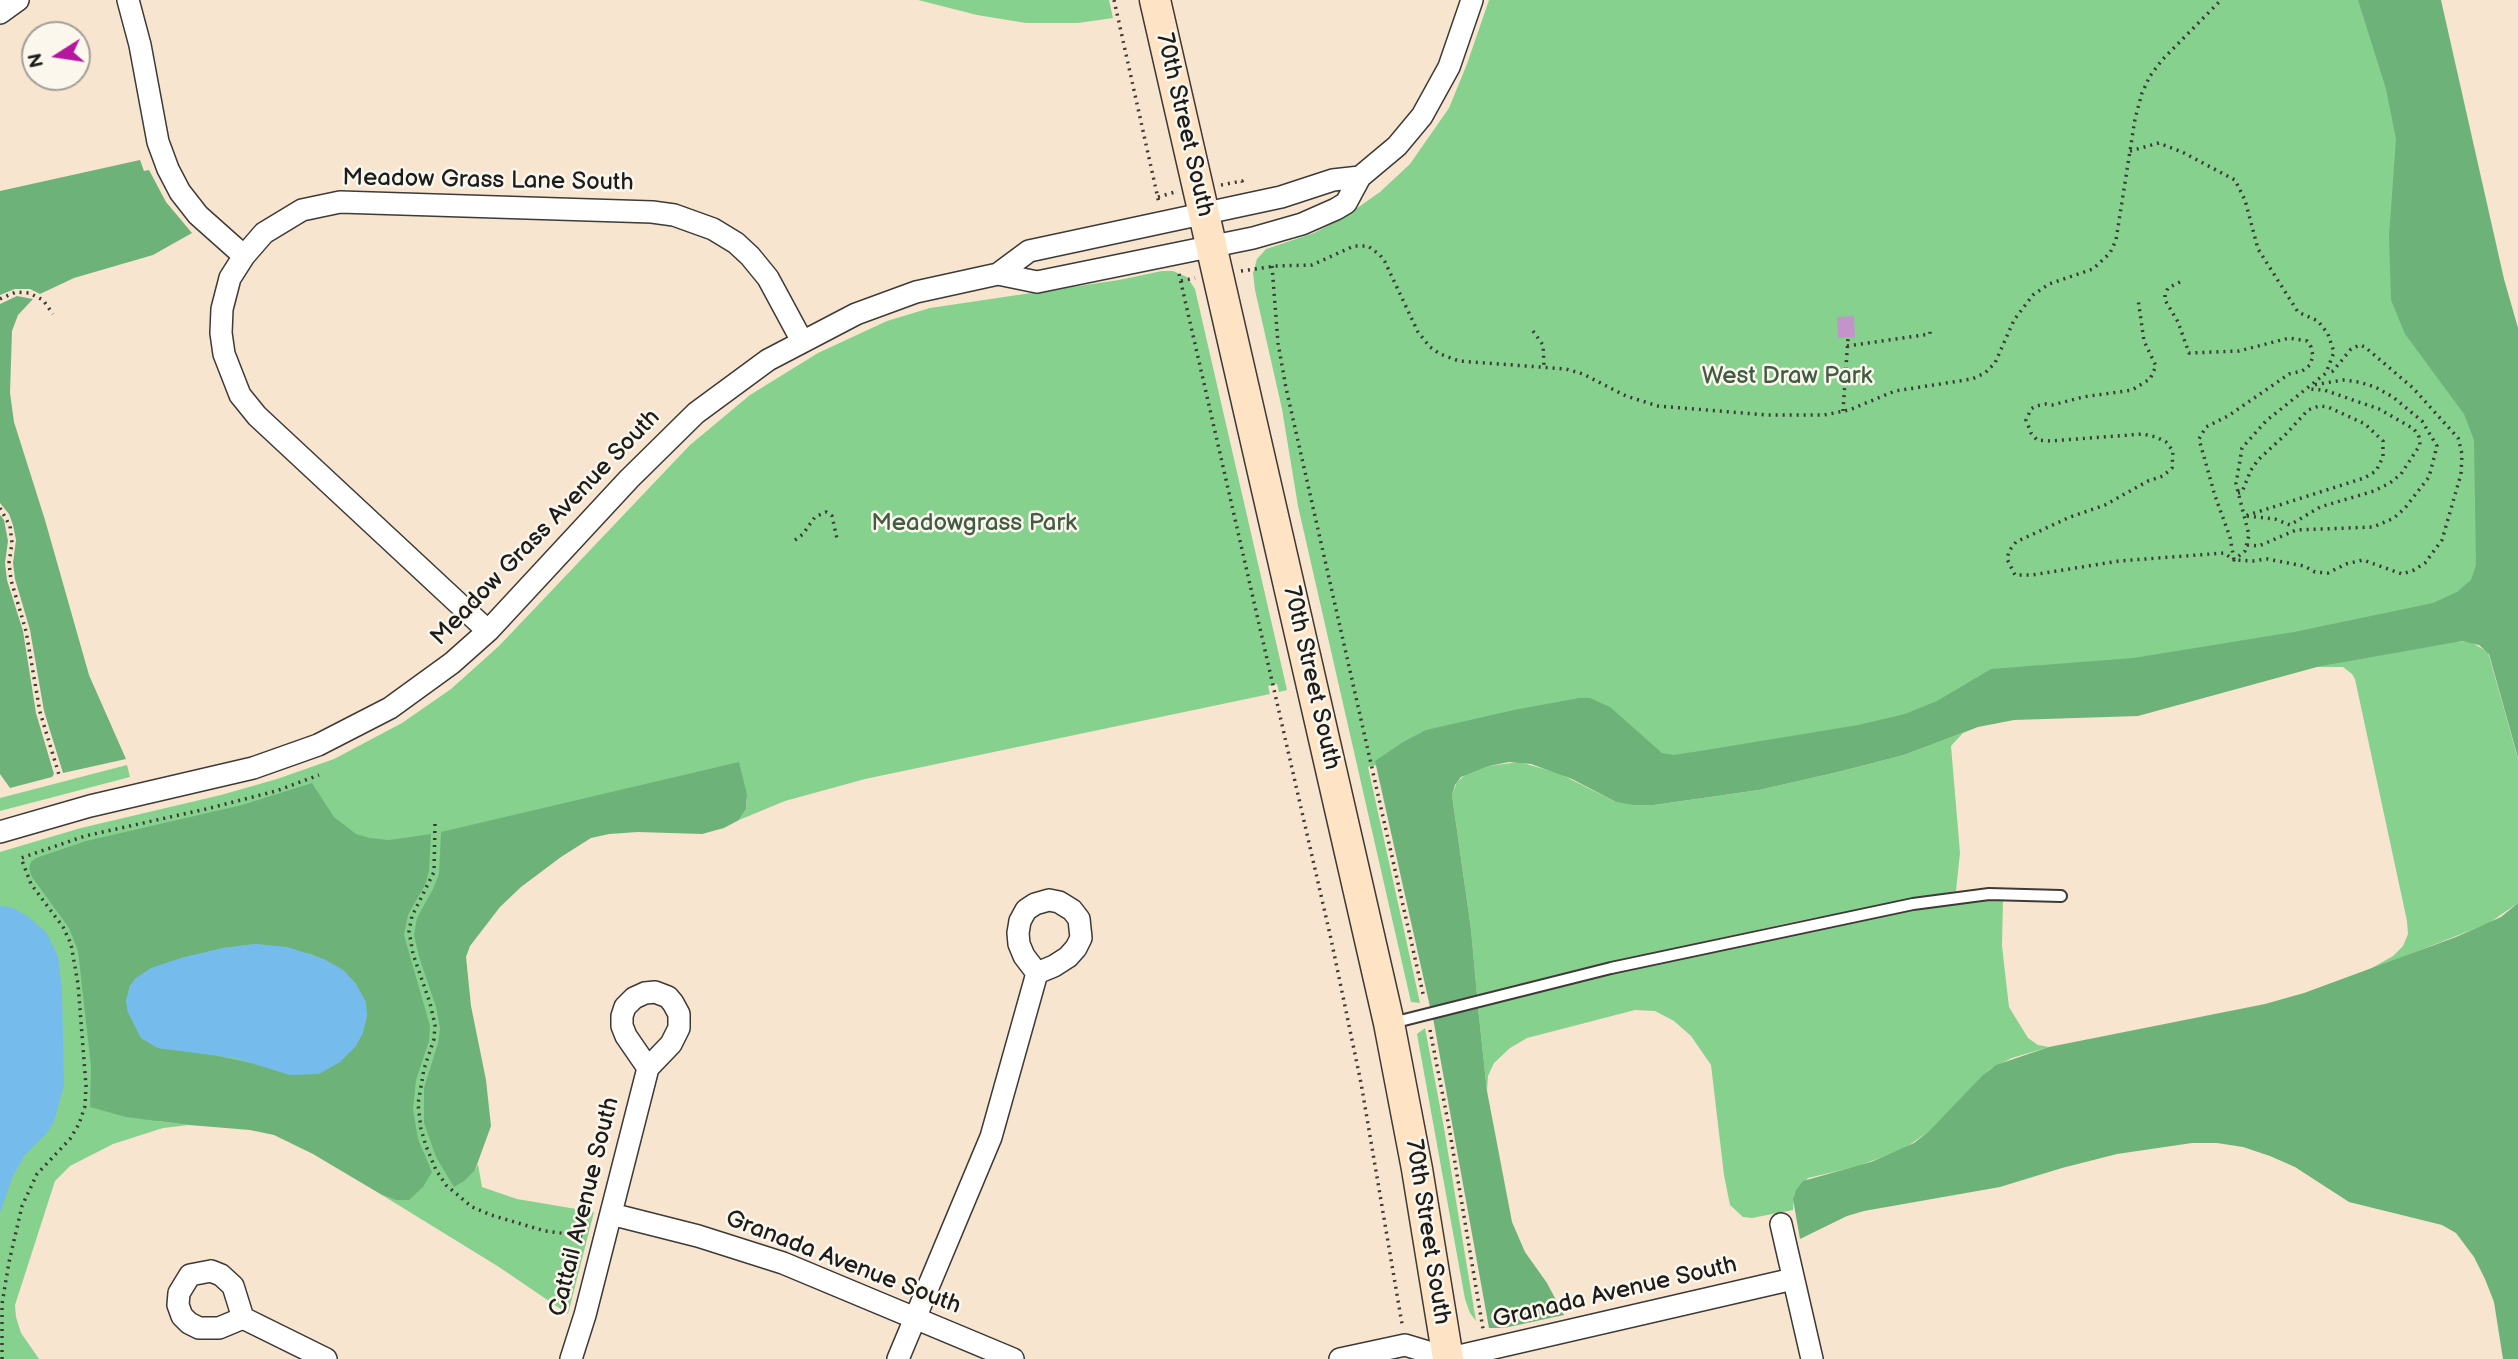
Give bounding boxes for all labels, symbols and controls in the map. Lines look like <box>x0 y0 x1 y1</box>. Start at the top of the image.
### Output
north arrow <box>21 21 91 91</box>
street label: 70th Street South <box>1149 31 1219 219</box>
text: N <box>24 51 50 69</box>
street label: Meadow Grass Lane South <box>342 164 634 198</box>
park label: West Draw Park <box>1702 363 1872 391</box>
street label: Meadow Grass Avenue South <box>425 404 667 652</box>
park label: Meadowgrass Park <box>871 510 1077 538</box>
street label: 70th Street South <box>1276 584 1346 772</box>
street label: Cattail Avenue South <box>544 1095 626 1319</box>
street label: 70th Street South <box>1398 1137 1456 1327</box>
street label: Granada Avenue South <box>721 1205 965 1321</box>
street label: Granada Avenue South <box>1490 1251 1740 1335</box>

